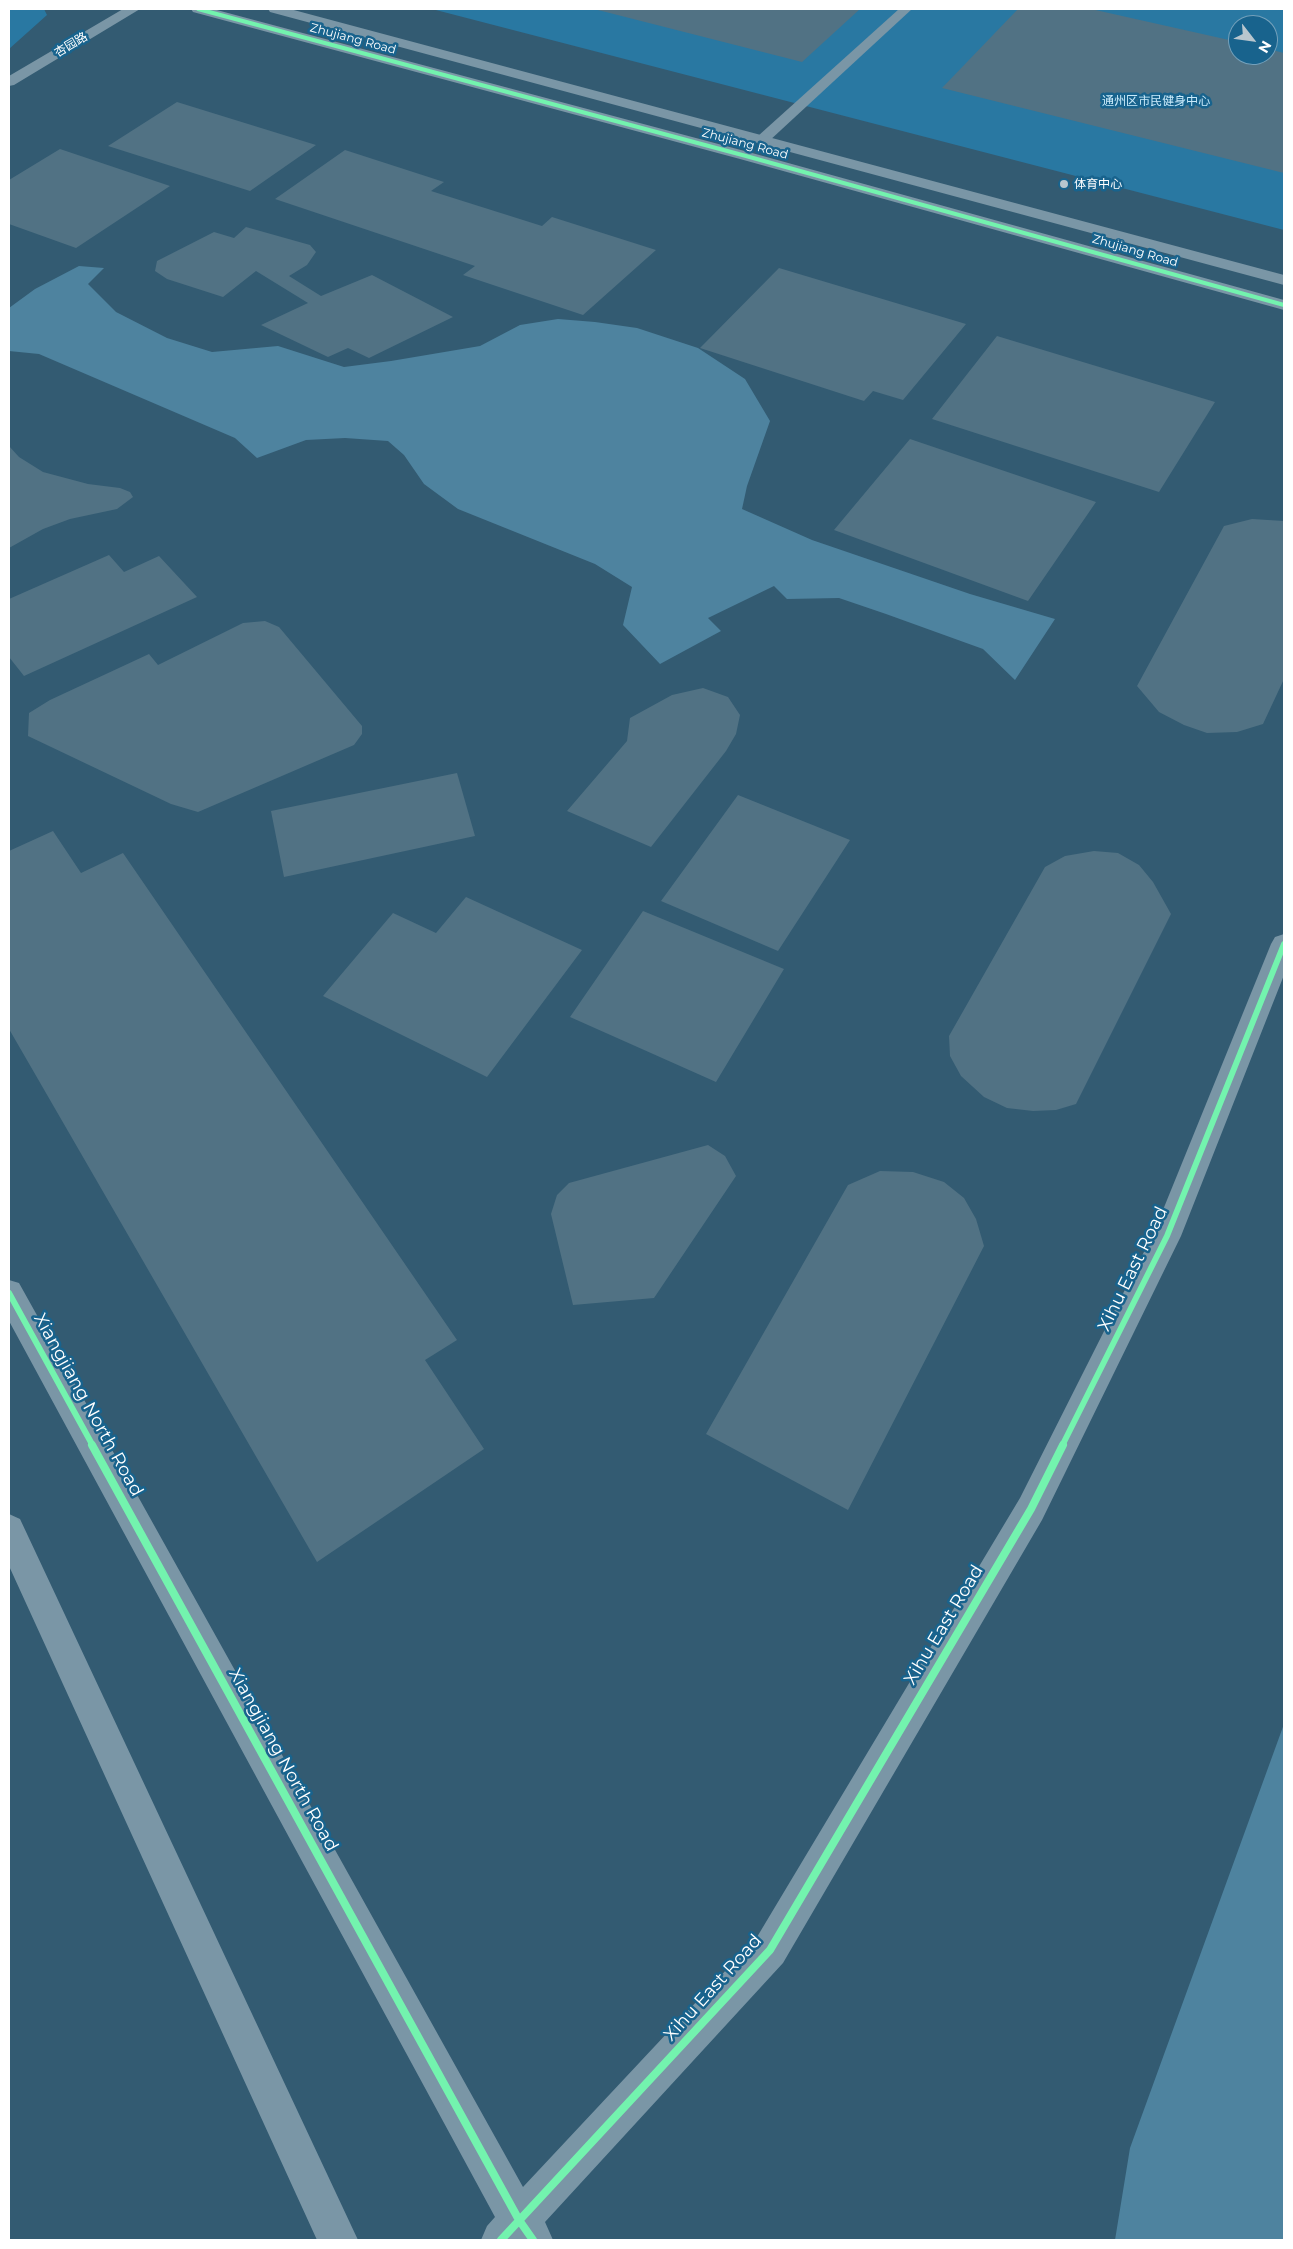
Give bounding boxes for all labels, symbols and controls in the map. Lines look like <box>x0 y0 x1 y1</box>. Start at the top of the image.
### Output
north arrow <box>1228 15 1278 65</box>
street label: Zhujiang Road <box>308 21 398 57</box>
street label: 杏园路 <box>52 30 90 60</box>
text: N <box>1255 38 1276 56</box>
park label: 通州区市民健身中心 <box>1102 94 1210 108</box>
street label: Zhujiang Road <box>700 126 790 162</box>
place label: 体育中心 <box>1074 177 1122 191</box>
marker: 体育中心 <box>1058 178 1070 190</box>
street label: Zhujiang Road <box>1091 232 1179 270</box>
street label: Xihu East Road <box>1093 1203 1173 1335</box>
street label: Xiangjiang North Road <box>29 1310 147 1500</box>
street label: Xihu East Road <box>900 1561 988 1689</box>
street label: Xiangjiang North Road <box>224 1665 342 1855</box>
street label: Xihu East Road <box>659 1930 767 2046</box>

